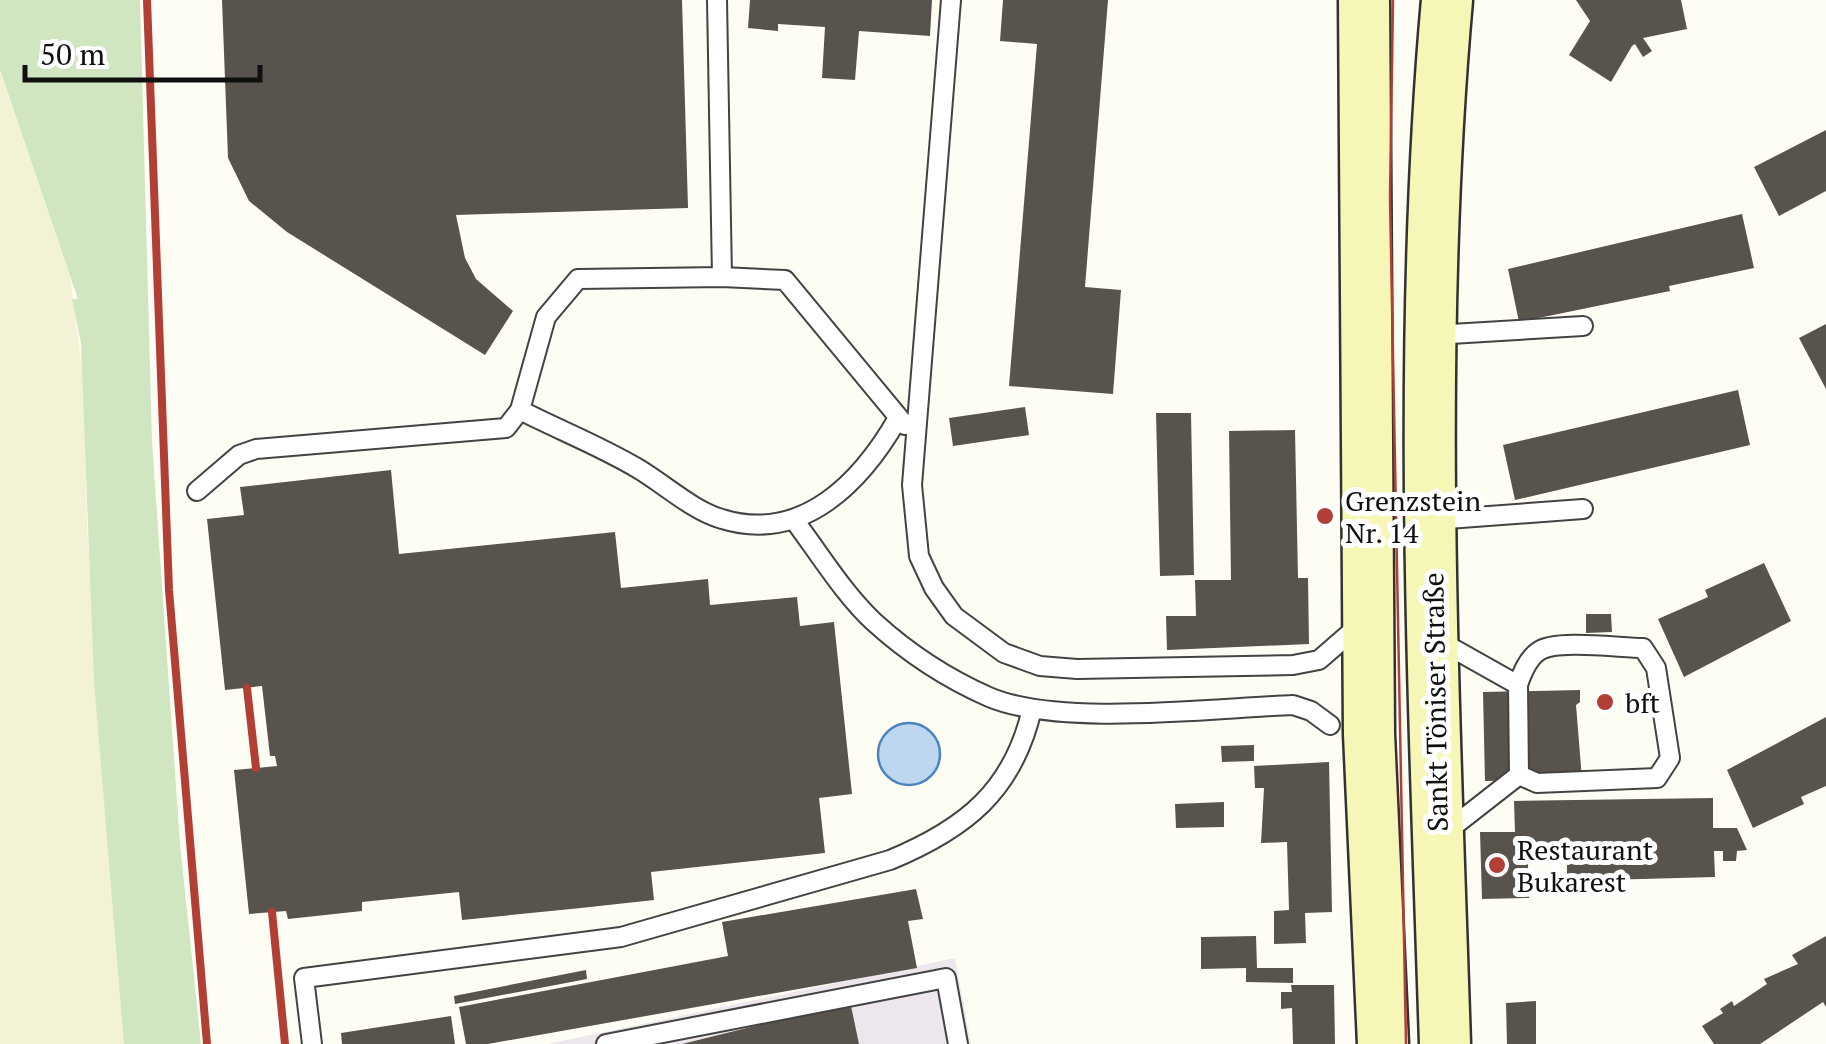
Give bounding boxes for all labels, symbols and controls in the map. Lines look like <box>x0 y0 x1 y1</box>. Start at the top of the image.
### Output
scale bar <box>25 20 260 82</box>
text: 50 m <box>40 34 105 74</box>
place label: Grenzstein Nr. 14 <box>1345 482 1481 551</box>
marker: Grenzstein Nr. 14 <box>1314 505 1336 527</box>
street label: Sankt Töniser Straße <box>1414 572 1456 832</box>
place label: bft <box>1625 684 1661 721</box>
marker: bft <box>1594 691 1616 713</box>
place label: Restaurant Bukarest <box>1517 831 1654 900</box>
marker: Restaurant Bukarest <box>1486 854 1508 876</box>

